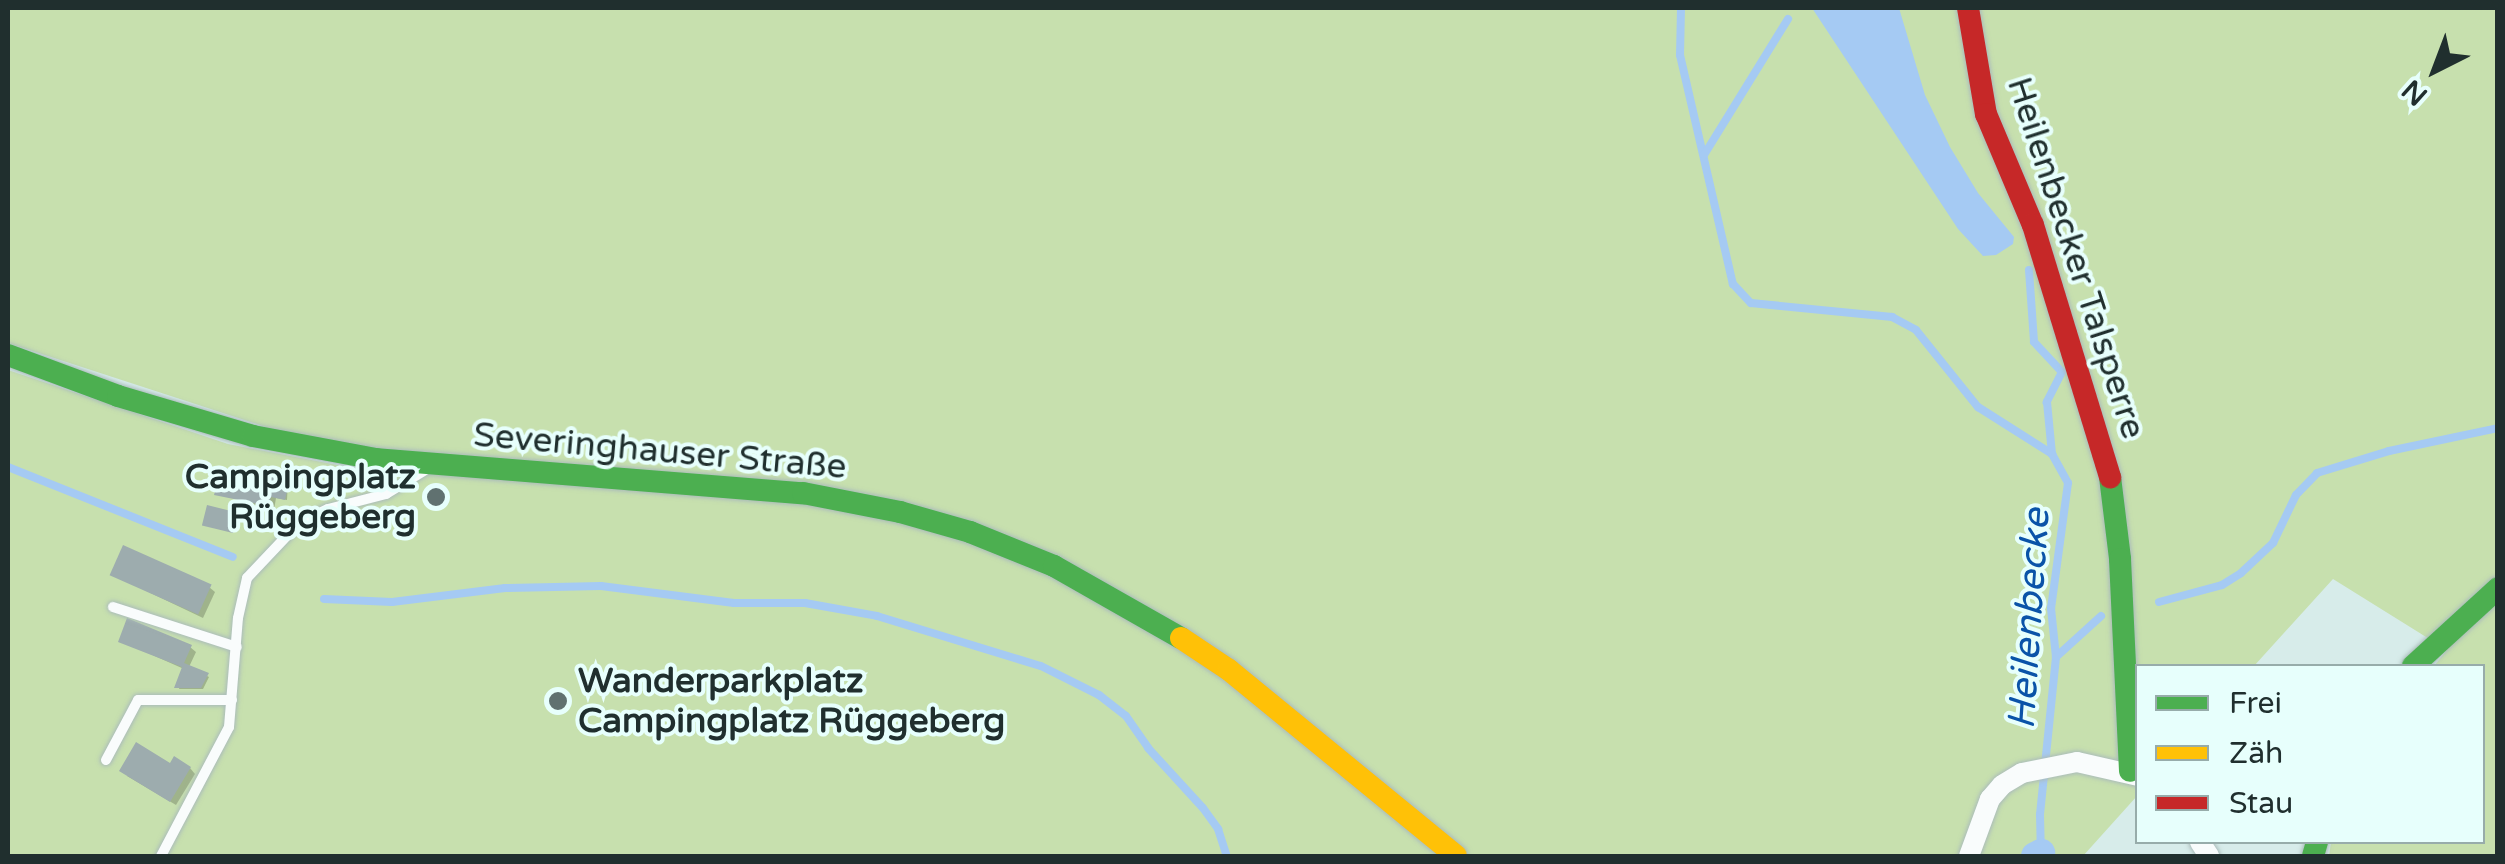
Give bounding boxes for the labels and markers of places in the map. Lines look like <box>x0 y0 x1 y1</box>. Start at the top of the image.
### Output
place label: Campingplatz Rüggeberg <box>185 456 416 538</box>
marker: Campingplatz Rüggeberg <box>425 486 447 508</box>
place label: Wanderparkplatz Campingplatz Rüggeberg <box>578 660 1005 742</box>
marker: Wanderparkplatz Campingplatz Rüggeberg <box>547 690 569 712</box>

